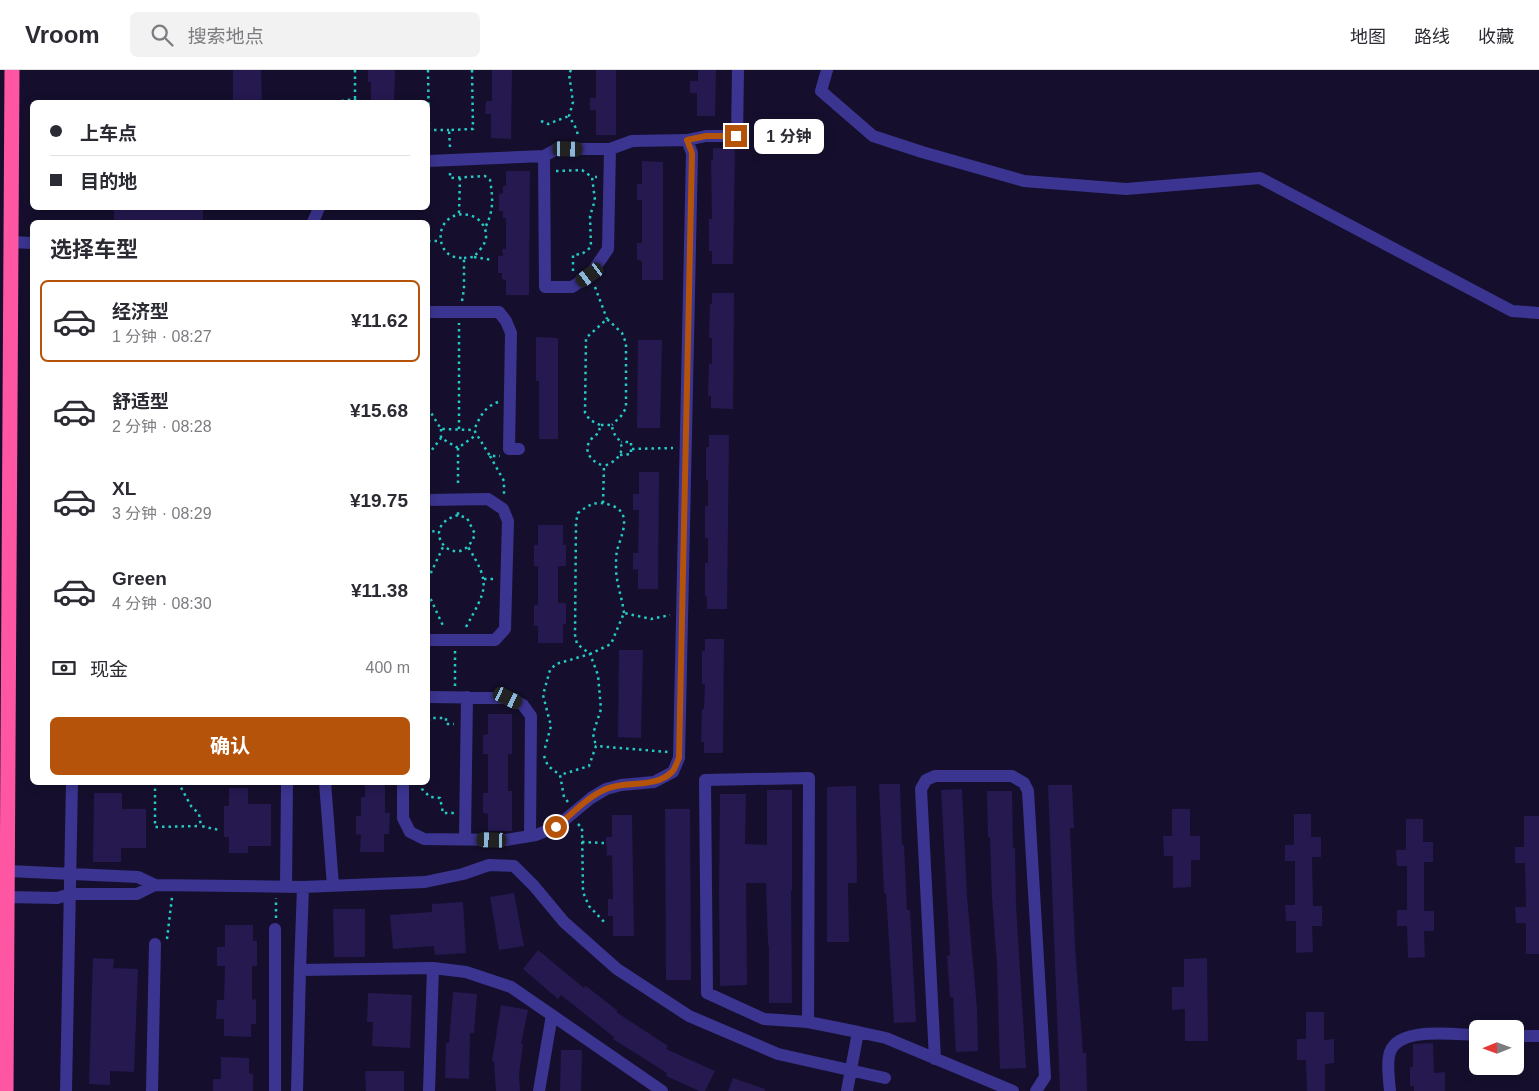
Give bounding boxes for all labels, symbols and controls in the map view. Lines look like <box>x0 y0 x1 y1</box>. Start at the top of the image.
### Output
search box <box>130 12 480 57</box>
text: Vroom <box>25 21 100 48</box>
icon: search <box>148 21 176 49</box>
text: 搜索地点 <box>188 26 264 47</box>
text: 地图 <box>1350 27 1386 47</box>
text: 路线 <box>1414 27 1450 47</box>
text: 收藏 <box>1478 27 1514 47</box>
callout: 1 分钟 <box>754 118 824 154</box>
text: 上车点 <box>80 123 137 144</box>
route end <box>725 125 747 147</box>
text: 1 分钟 <box>766 128 812 145</box>
car <box>552 141 583 157</box>
text: 目的地 <box>80 171 137 192</box>
text: 选择车型 <box>50 237 138 262</box>
car <box>573 260 606 290</box>
icon: car <box>52 299 97 344</box>
text: 经济型 <box>112 301 169 322</box>
text: ¥11.62 <box>351 310 408 331</box>
text: 1 分钟 · 08:27 <box>112 328 212 345</box>
icon: car <box>52 389 97 434</box>
text: 舒适型 <box>112 391 169 412</box>
text: ¥15.68 <box>350 400 408 421</box>
text: 2 分钟 · 08:28 <box>112 418 212 435</box>
text: XL <box>112 478 136 499</box>
icon: car <box>52 479 97 524</box>
text: ¥19.75 <box>350 490 408 511</box>
text: 3 分钟 · 08:29 <box>112 505 212 522</box>
text: Green <box>112 568 167 589</box>
icon: car <box>52 569 97 614</box>
text: ¥11.38 <box>351 580 408 601</box>
text: 4 分钟 · 08:30 <box>112 595 212 612</box>
icon: cash <box>50 654 78 682</box>
text: 现金 <box>90 659 128 680</box>
text: 400 m <box>366 659 410 676</box>
car <box>491 685 524 711</box>
button: 确认 <box>50 717 410 775</box>
route start <box>545 816 567 838</box>
car <box>476 832 507 848</box>
north arrow <box>1469 1020 1524 1075</box>
map controls <box>1469 1020 1524 1075</box>

